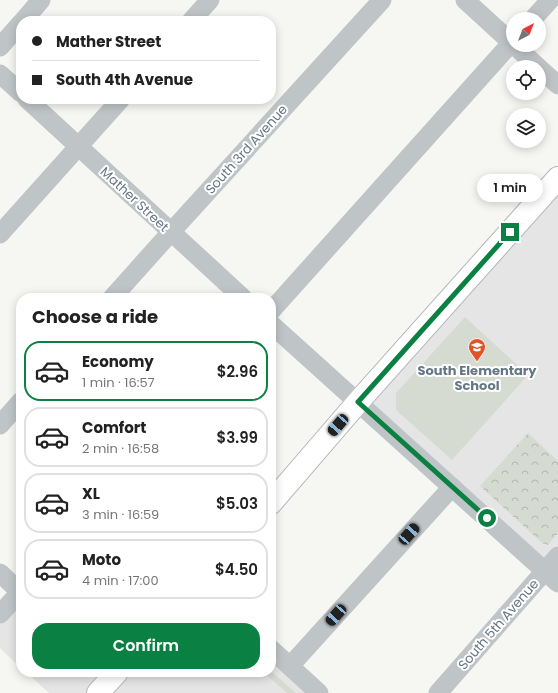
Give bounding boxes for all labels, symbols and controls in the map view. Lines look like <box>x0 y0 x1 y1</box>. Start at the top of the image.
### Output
north arrow <box>506 12 546 52</box>
map controls <box>506 12 546 148</box>
text: Mather Street <box>56 31 161 52</box>
button: locate <box>506 60 546 100</box>
text: South 4th Avenue <box>56 69 193 90</box>
street label: South 3rd Avenue <box>201 100 292 198</box>
button: layers <box>506 108 546 148</box>
street label: Mather Street <box>96 163 173 236</box>
callout: 1 min <box>477 174 543 202</box>
text: 1 min <box>493 178 527 197</box>
route end <box>501 223 519 241</box>
text: Choose a ride <box>32 304 158 329</box>
school or university icon: South Elementary School <box>467 337 487 362</box>
text: Economy <box>82 351 154 372</box>
icon: car <box>34 353 70 389</box>
text: $2.96 <box>217 361 258 382</box>
place label: South Elementary School <box>417 361 537 395</box>
text: 1 min · 16:57 <box>82 373 155 392</box>
car <box>326 412 350 438</box>
text: Comfort <box>82 417 146 438</box>
icon: car <box>34 419 70 455</box>
text: $3.99 <box>217 427 258 448</box>
text: 2 min · 16:58 <box>82 439 159 458</box>
text: XL <box>82 483 100 504</box>
icon: car <box>34 485 70 521</box>
text: $5.03 <box>216 493 258 514</box>
text: 3 min · 16:59 <box>82 505 159 524</box>
route start <box>478 509 496 527</box>
car <box>397 521 421 547</box>
text: Moto <box>82 549 121 570</box>
icon: car <box>34 551 70 587</box>
text: $4.50 <box>215 559 258 580</box>
text: 4 min · 17:00 <box>82 571 159 590</box>
street label: South 5th Avenue <box>454 575 543 674</box>
car <box>324 602 348 628</box>
button: Confirm <box>32 623 260 669</box>

